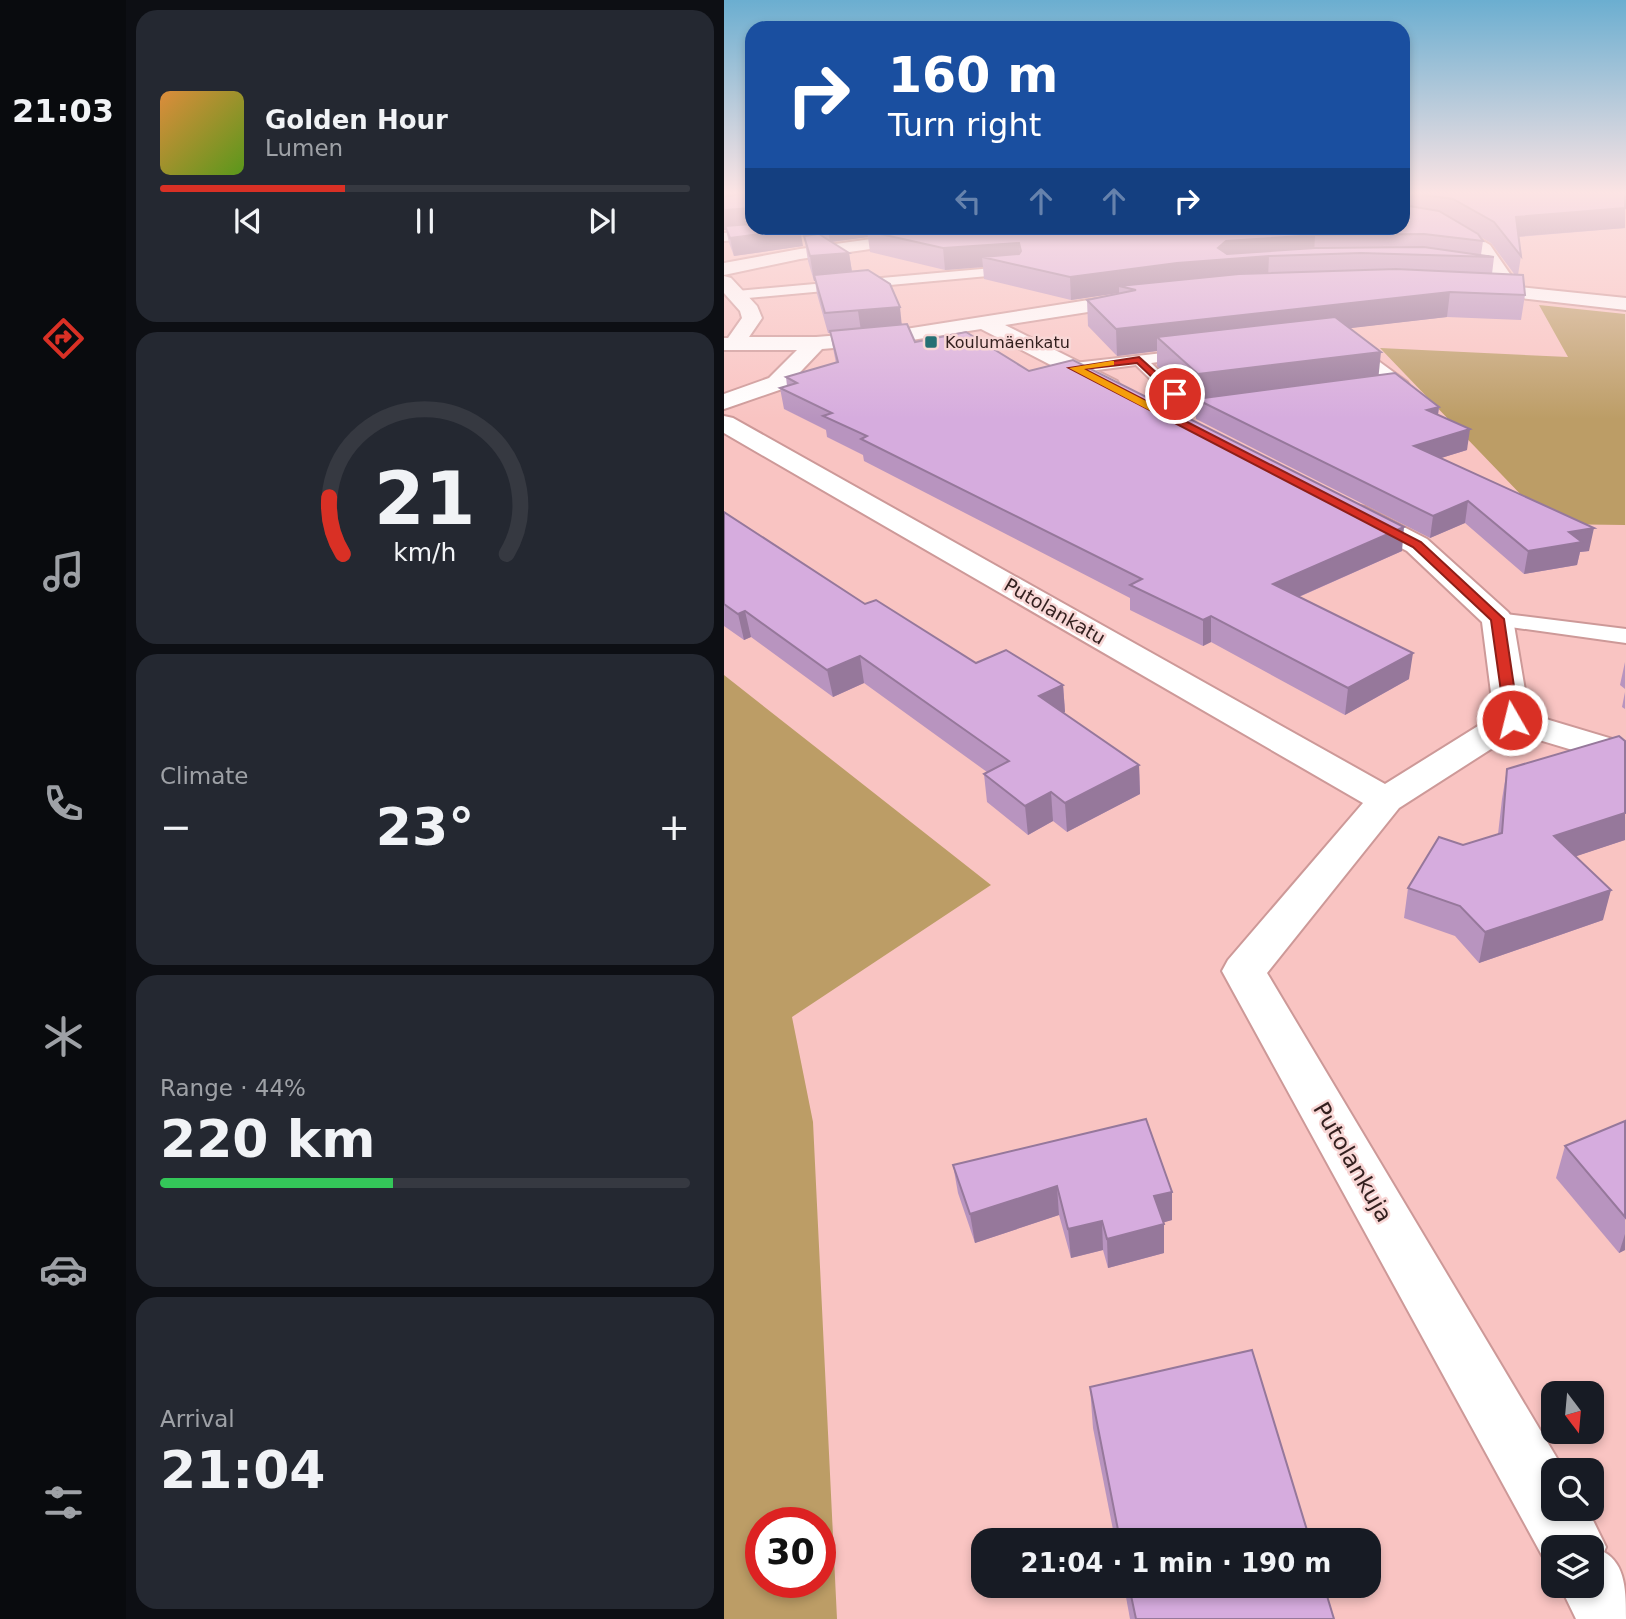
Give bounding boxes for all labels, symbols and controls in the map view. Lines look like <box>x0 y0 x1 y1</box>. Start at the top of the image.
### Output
text: 160 m <box>888 47 1058 104</box>
icon: right <box>773 49 864 140</box>
text: 21:03 <box>12 92 114 130</box>
text: Golden Hour <box>265 105 448 135</box>
text: Turn right <box>888 106 1041 144</box>
text: Lumen <box>265 135 343 161</box>
icon: left <box>949 182 987 220</box>
icon: ahead <box>1022 182 1060 220</box>
icon: ahead <box>1095 182 1133 220</box>
icon: right <box>1168 182 1206 220</box>
icon: previous <box>229 202 267 240</box>
icon: pause <box>406 202 444 240</box>
icon: next <box>583 202 621 240</box>
icon: directions <box>39 314 88 363</box>
place label: Koulumäenkatu <box>945 333 1070 352</box>
marker: Koulumäenkatu <box>923 334 939 350</box>
pin <box>1145 364 1205 424</box>
icon: arrive <box>1156 375 1194 413</box>
text: 21 <box>374 456 476 541</box>
text: km/h <box>393 537 457 566</box>
icon: music <box>39 547 88 596</box>
street label: Putolankatu <box>1001 573 1109 649</box>
position arrow <box>1475 683 1549 757</box>
text: Climate <box>160 763 249 789</box>
icon: phone <box>39 779 88 828</box>
text: 23° <box>376 797 474 857</box>
text: − <box>160 805 192 849</box>
text: + <box>658 805 690 849</box>
icon: climate <box>39 1012 88 1061</box>
text: Range · 44% <box>160 1075 306 1101</box>
street label: Putolankuja <box>1308 1098 1398 1226</box>
text: 220 km <box>160 1109 375 1169</box>
icon: car <box>39 1245 88 1294</box>
north arrow <box>1541 1381 1604 1444</box>
map controls <box>1541 1381 1604 1598</box>
text: Arrival <box>160 1406 235 1432</box>
text: 21:04 <box>160 1440 326 1500</box>
button: search <box>1541 1458 1604 1521</box>
icon: filters <box>39 1478 88 1527</box>
speed limit sign: 30 <box>745 1507 836 1598</box>
button: layers <box>1541 1535 1604 1598</box>
text: 21:04 · 1 min · 190 m <box>1021 1548 1331 1578</box>

